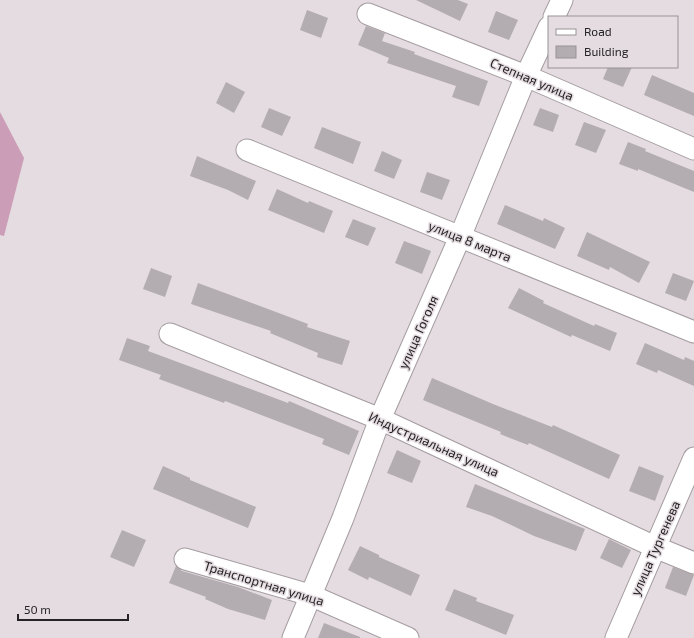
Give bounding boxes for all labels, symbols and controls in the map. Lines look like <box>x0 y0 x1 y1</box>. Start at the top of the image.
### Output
legend <box>548 16 678 68</box>
text: Road <box>584 24 612 38</box>
text: Building <box>584 44 629 58</box>
street label: Степная улица <box>488 54 576 104</box>
street label: улица 8 марта <box>426 217 514 265</box>
street label: улица Гоголя <box>395 293 441 371</box>
street label: Индустриальная улица <box>366 408 502 480</box>
street label: улица Тургенева <box>627 498 683 598</box>
street label: Транспортная улица <box>202 557 326 609</box>
scale bar <box>18 596 128 622</box>
text: 50 m <box>24 602 51 616</box>

